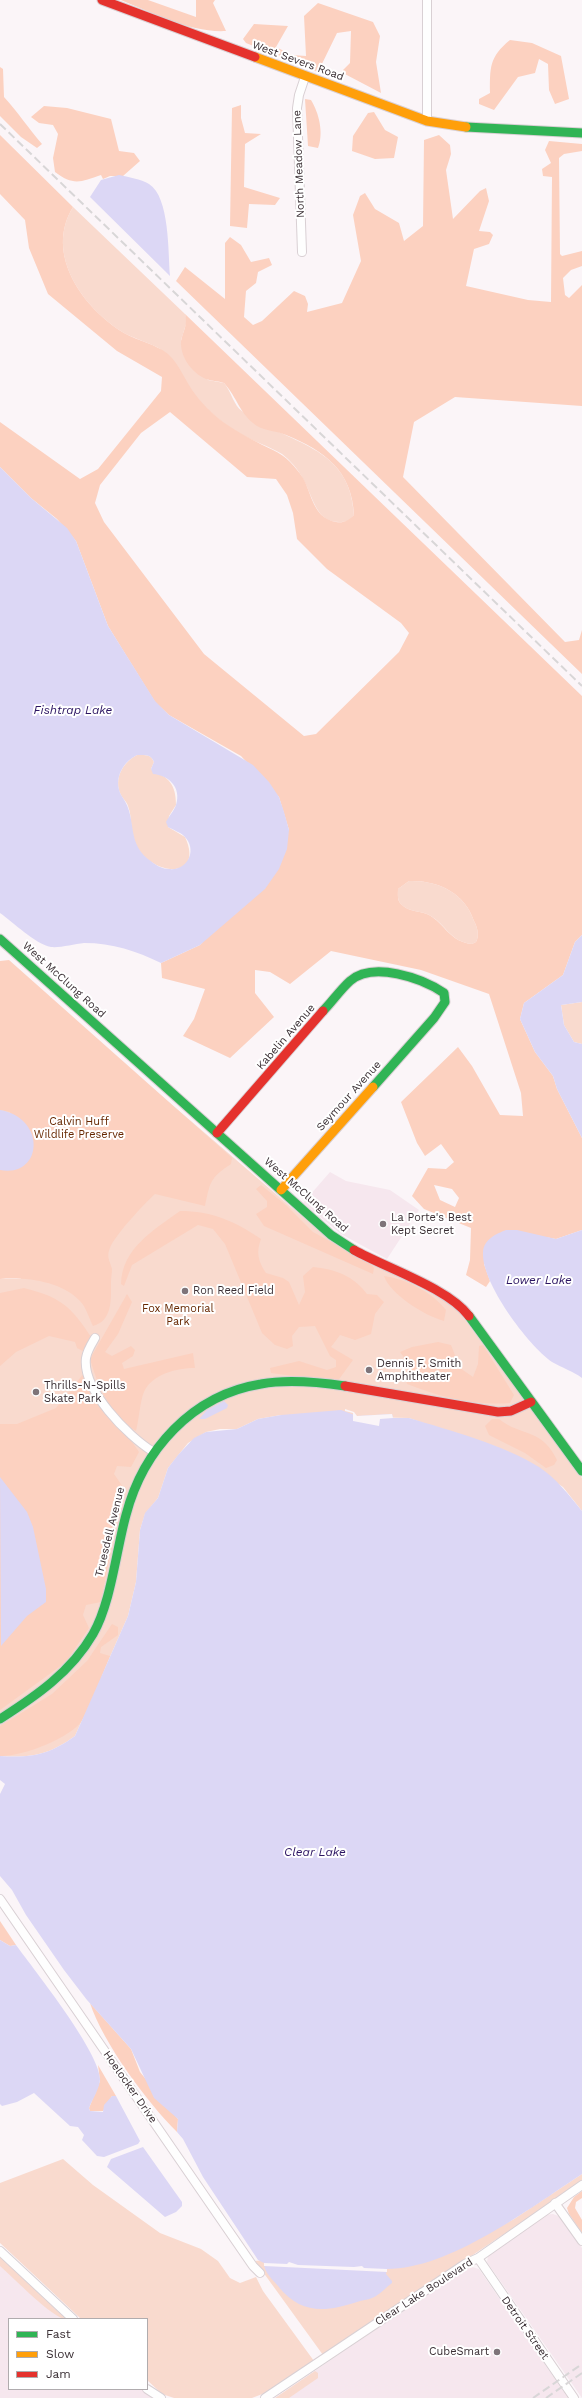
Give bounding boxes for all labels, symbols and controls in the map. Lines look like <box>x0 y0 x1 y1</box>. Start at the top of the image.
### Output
street label: West Severs Road <box>250 38 346 84</box>
street label: North Meadow Lane <box>291 110 307 218</box>
water label: Fishtrap Lake <box>34 703 112 717</box>
street label: West McClung Road <box>20 939 108 1021</box>
street label: Kabelin Avenue <box>254 1002 318 1072</box>
street label: Seymour Avenue <box>314 1058 384 1134</box>
park label: Calvin Huff Wildlife Preserve <box>34 1115 124 1141</box>
street label: West McClung Road <box>261 1155 351 1235</box>
place label: La Porte's Best Kept Secret <box>391 1211 472 1237</box>
marker: La Porte's Best Kept Secret <box>378 1219 388 1229</box>
water label: Lower Lake <box>506 1273 572 1287</box>
place label: Ron Reed Field <box>193 1284 274 1298</box>
marker: Ron Reed Field <box>180 1286 190 1296</box>
park label: Fox Memorial Park <box>142 1302 214 1328</box>
place label: Dennis F. Smith Amphitheater <box>377 1357 461 1383</box>
marker: Dennis F. Smith Amphitheater <box>364 1365 374 1375</box>
place label: Thrills-N-Spills Skate Park <box>44 1379 126 1405</box>
marker: Thrills-N-Spills Skate Park <box>31 1387 41 1397</box>
street label: Truesdell Avenue <box>92 1486 128 1578</box>
water label: Clear Lake <box>284 1845 346 1859</box>
street label: Hoelocker Drive <box>100 2048 160 2126</box>
street label: Clear Lake Boulevard <box>373 2255 475 2329</box>
street label: Detroit Street <box>498 2294 552 2362</box>
legend <box>8 2318 148 2390</box>
text: Fast <box>46 2327 71 2341</box>
place label: CubeSmart <box>429 2345 489 2359</box>
text: Slow <box>46 2347 74 2361</box>
marker: CubeSmart <box>492 2347 502 2357</box>
text: Jam <box>46 2367 71 2381</box>

